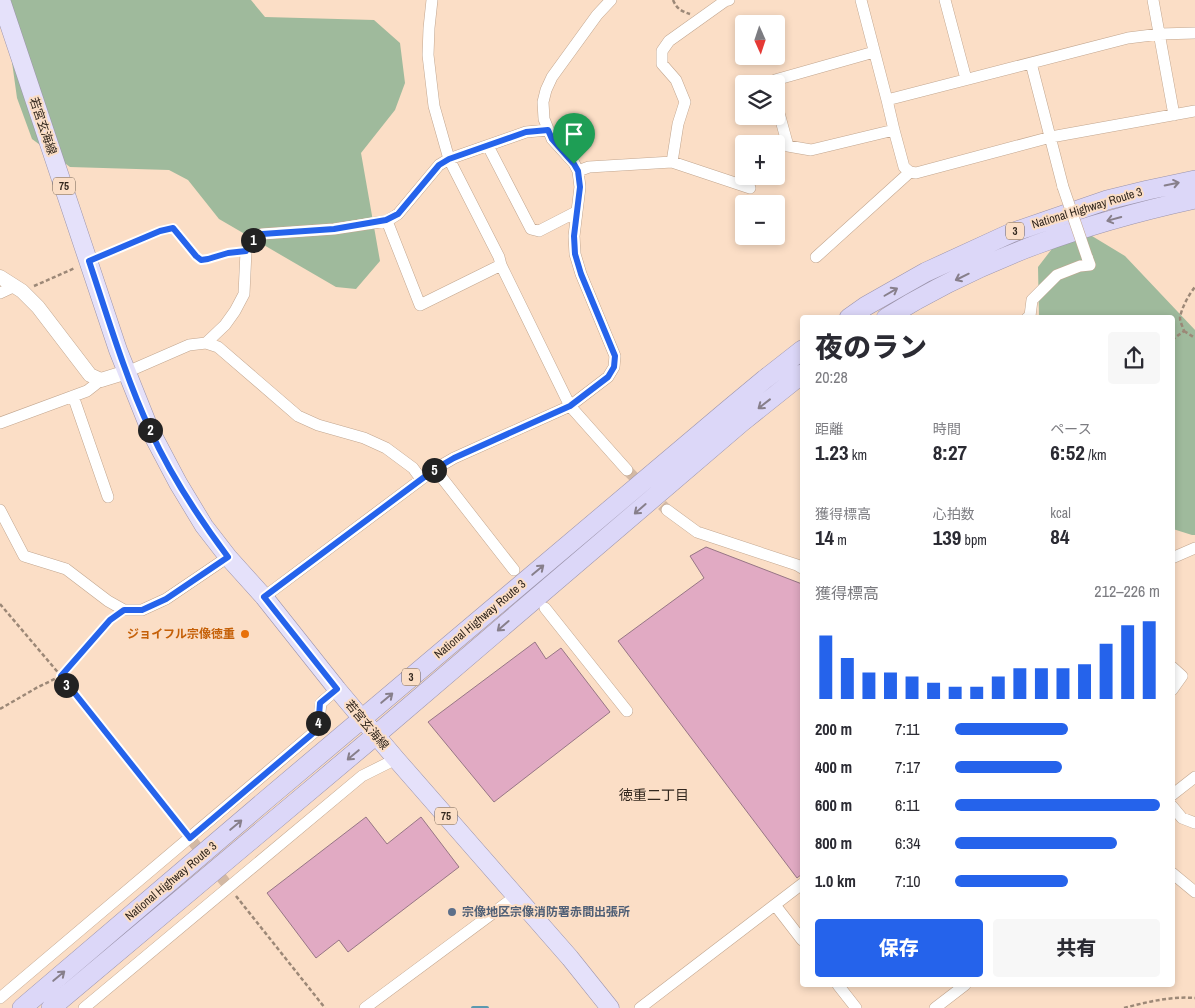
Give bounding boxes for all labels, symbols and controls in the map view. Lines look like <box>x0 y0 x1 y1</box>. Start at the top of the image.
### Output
north arrow <box>735 15 785 65</box>
map controls <box>735 15 785 245</box>
button: layers <box>735 75 785 125</box>
street label: 若宮玄海線 <box>26 95 60 157</box>
pin <box>553 113 595 164</box>
icon: arrive <box>560 120 588 148</box>
button: + <box>735 135 785 185</box>
road number: 75 <box>53 178 75 195</box>
one-way arrow <box>1164 179 1180 188</box>
street label: National Highway Route 3 <box>1030 184 1144 232</box>
button: − <box>735 195 785 245</box>
one-way arrow <box>1106 214 1122 224</box>
road number: 3 <box>1006 222 1024 240</box>
pin: 1 <box>240 228 266 252</box>
text: 1 <box>250 231 257 249</box>
one-way arrow <box>955 272 970 282</box>
one-way arrow <box>883 287 898 296</box>
text: 夜のラン <box>815 328 927 366</box>
button: share <box>1108 332 1160 384</box>
text: 20:28 <box>815 366 848 388</box>
one-way arrow <box>758 399 771 410</box>
pin: 2 <box>138 418 162 442</box>
text: 距離 <box>815 420 843 438</box>
text: 時間 <box>933 420 961 438</box>
text: ペース <box>1050 420 1092 438</box>
text: 2 <box>147 421 154 439</box>
text: 1.23 <box>815 438 849 467</box>
text: 8:27 <box>933 438 967 467</box>
text: 6:52 <box>1050 438 1085 467</box>
text: km <box>849 446 867 464</box>
text: /km <box>1085 446 1106 464</box>
pin: 5 <box>422 458 446 482</box>
text: 5 <box>431 461 438 479</box>
one-way arrow <box>633 503 646 515</box>
text: kcal <box>1050 504 1071 522</box>
text: 獲得標高 <box>815 505 871 523</box>
text: 心拍数 <box>933 505 975 523</box>
text: 84 <box>1050 522 1069 551</box>
text: 14 <box>815 523 834 552</box>
text: 139 <box>933 523 961 552</box>
text: m <box>834 531 847 549</box>
text: bpm <box>961 531 987 549</box>
one-way arrow <box>531 565 544 576</box>
street label: National Highway Route 3 <box>431 576 529 662</box>
text: 212–226 m <box>1094 580 1160 602</box>
text: 獲得標高 <box>815 582 879 604</box>
one-way arrow <box>497 621 510 632</box>
place label: ジョイフル宗像徳重 <box>127 626 235 642</box>
marker: ジョイフル宗像徳重 <box>239 628 251 640</box>
road number: 3 <box>402 669 420 686</box>
pin: 3 <box>54 672 78 698</box>
text: 3 <box>63 676 70 694</box>
one-way arrow <box>380 692 393 704</box>
street label: 若宮玄海線 <box>342 697 392 753</box>
pin: 4 <box>306 710 330 736</box>
text: 4 <box>315 714 322 732</box>
text: 200 m <box>815 718 852 740</box>
text: 7:11 <box>895 718 920 740</box>
one-way arrow <box>347 749 360 760</box>
text: 400 m <box>815 756 852 778</box>
text: 7:17 <box>895 756 921 778</box>
district label: 徳重二丁目 <box>619 786 689 804</box>
text: 600 m <box>815 794 852 816</box>
text: 6:11 <box>895 794 920 816</box>
road number: 75 <box>435 808 457 824</box>
one-way arrow <box>229 820 242 831</box>
text: 800 m <box>815 832 852 854</box>
text: 6:34 <box>895 832 921 854</box>
street label: National Highway Route 3 <box>122 838 220 924</box>
text: 1.0 km <box>815 870 856 892</box>
text: 7:10 <box>895 870 921 892</box>
place label: 宗像地区宗像消防署赤間出張所 <box>462 904 630 920</box>
marker: 宗像地区宗像消防署赤間出張所 <box>446 906 458 918</box>
button: 保存 <box>815 919 983 977</box>
button: 共有 <box>993 919 1160 977</box>
one-way arrow <box>52 971 65 982</box>

